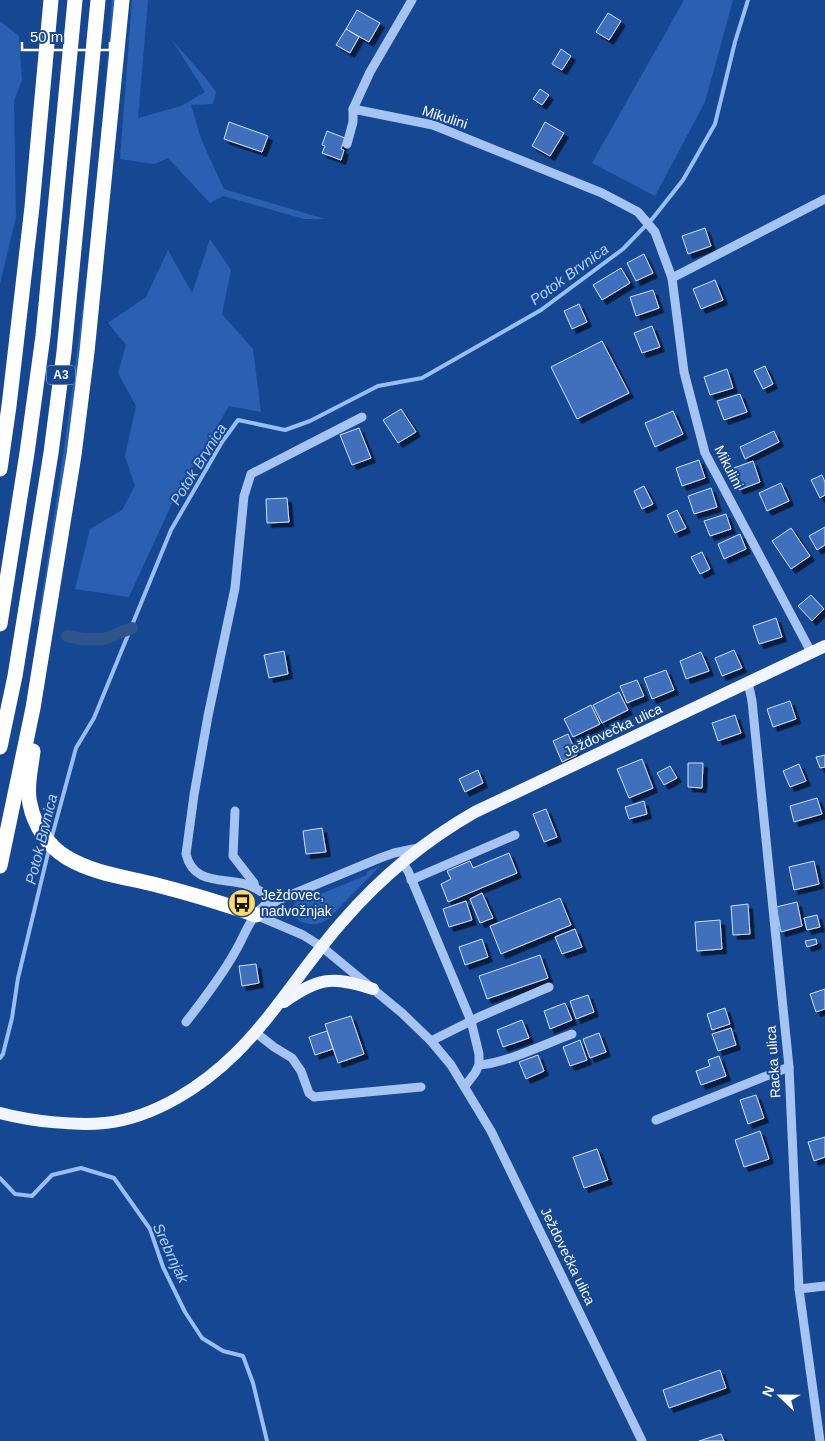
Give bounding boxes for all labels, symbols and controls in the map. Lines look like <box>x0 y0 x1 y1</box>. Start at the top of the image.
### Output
scale bar <box>22 20 110 52</box>
text: 50 m <box>30 28 63 45</box>
street label: Mikulini <box>420 102 470 132</box>
water label: Potok Brvnica <box>527 240 611 308</box>
road number: A3 <box>47 366 75 384</box>
water label: Potok Brvnica <box>166 420 230 508</box>
street label: Mikulini <box>711 443 747 491</box>
street label: Ježdovečka ulica <box>561 700 665 760</box>
water label: Potok Brvnica <box>22 792 60 886</box>
place label: Ježdovec, nadvožnjak <box>261 887 333 919</box>
bus stop icon: Ježdovec, nadvožnjak <box>227 888 257 918</box>
street label: Racka ulica <box>762 1025 784 1099</box>
street label: Ježdovečka ulica <box>537 1205 599 1308</box>
water label: Srebrnjak <box>150 1220 193 1287</box>
north arrow <box>755 1371 805 1421</box>
text: N <box>759 1383 777 1399</box>

